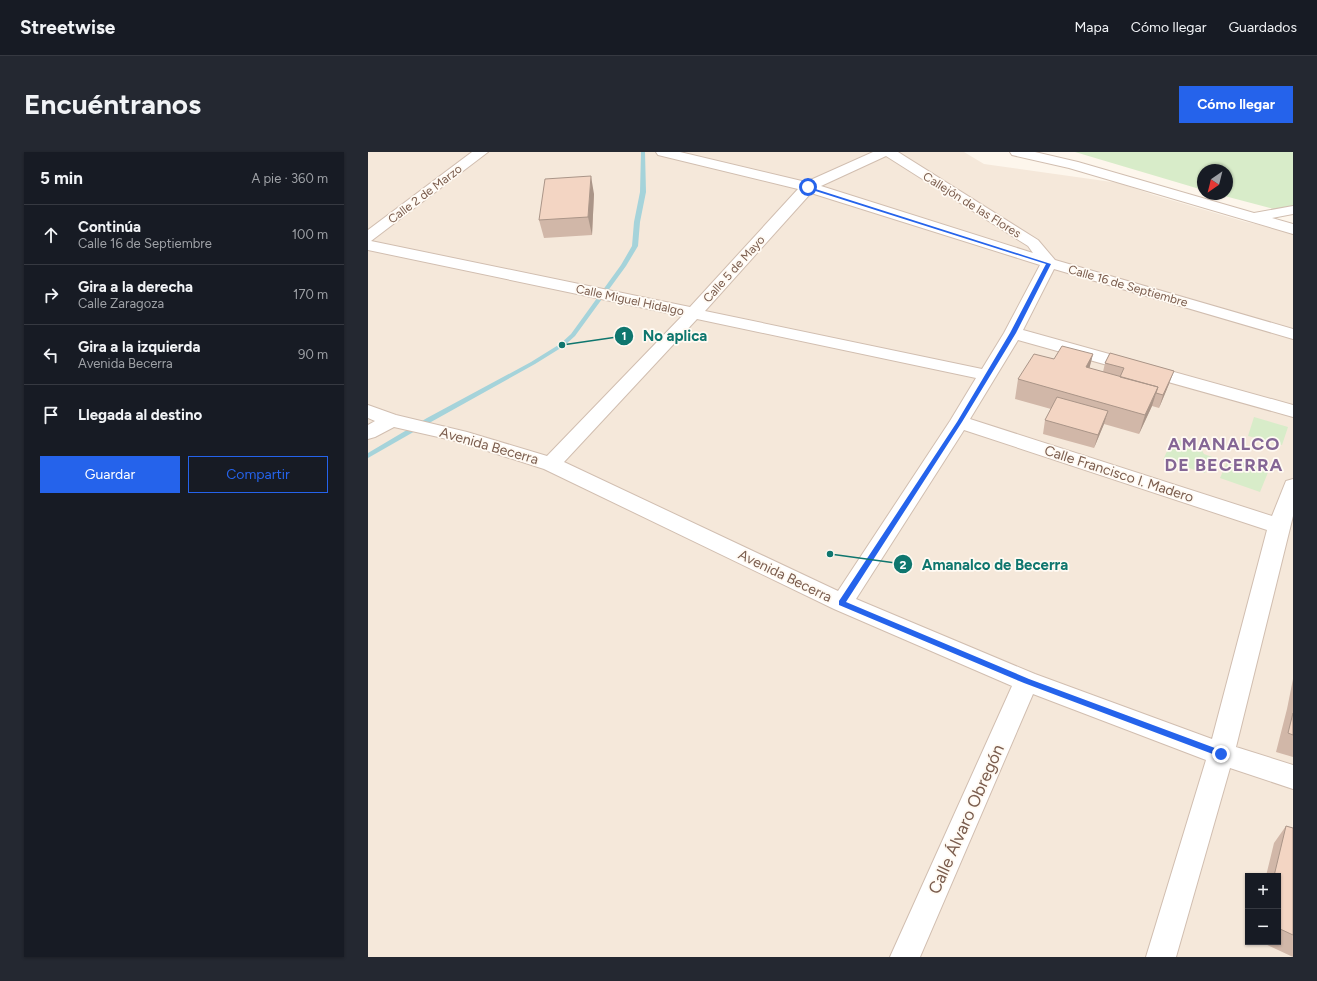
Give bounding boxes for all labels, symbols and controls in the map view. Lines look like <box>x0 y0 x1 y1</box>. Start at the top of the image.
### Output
text: Streetwise <box>20 16 115 39</box>
text: Mapa <box>1074 19 1109 36</box>
text: Cómo llegar <box>1131 19 1206 36</box>
text: Guardados <box>1228 19 1297 36</box>
button: Cómo llegar <box>1179 86 1293 123</box>
text: Encuéntranos <box>24 87 201 121</box>
street label: Calle 2 de Marzo <box>385 162 465 226</box>
north arrow <box>1197 164 1233 200</box>
text: 5 min <box>40 168 83 188</box>
street label: Callejón de las Flores <box>921 169 1024 241</box>
text: A pie · 360 m <box>251 171 328 186</box>
route start <box>799 178 817 196</box>
text: Continúa <box>78 218 141 236</box>
icon: ahead <box>40 224 62 246</box>
text: 100 m <box>292 227 328 242</box>
street label: Calle 5 de Mayo <box>700 233 768 305</box>
text: Calle 16 de Septiembre <box>78 236 212 251</box>
street label: Calle 16 de Septiembre <box>1067 262 1190 310</box>
text: Gira a la derecha <box>78 278 193 296</box>
street label: Calle Miguel Hidalgo <box>575 282 685 318</box>
icon: right <box>40 284 62 306</box>
text: 170 m <box>293 287 328 302</box>
text: Calle Zaragoza <box>78 296 164 311</box>
callout: No aplica <box>614 322 715 349</box>
text: No aplica <box>643 327 707 345</box>
text: 1 <box>621 329 627 343</box>
text: Gira a la izquierda <box>78 338 200 356</box>
icon: left <box>40 344 62 366</box>
text: 90 m <box>298 347 328 362</box>
text: Avenida Becerra <box>78 356 173 371</box>
icon: arrive <box>40 404 62 426</box>
text: Llegada al destino <box>78 406 202 424</box>
street label: Avenida Becerra <box>438 424 540 468</box>
district label: AMANALCO DE BECERRA <box>1165 433 1283 476</box>
street label: Calle Francisco I. Madero <box>1042 442 1196 506</box>
button: Guardar <box>40 456 180 493</box>
button: Compartir <box>188 456 328 493</box>
street label: Avenida Becerra <box>735 546 835 606</box>
callout: Amanalco de Becerra <box>893 551 1076 578</box>
text: Amanalco de Becerra <box>922 556 1068 574</box>
text: 2 <box>900 558 907 572</box>
street label: Calle Álvaro Obregón <box>924 741 1008 897</box>
route end <box>1212 745 1230 763</box>
map controls <box>1245 873 1281 945</box>
button: + <box>1245 873 1281 909</box>
button: − <box>1245 909 1281 945</box>

